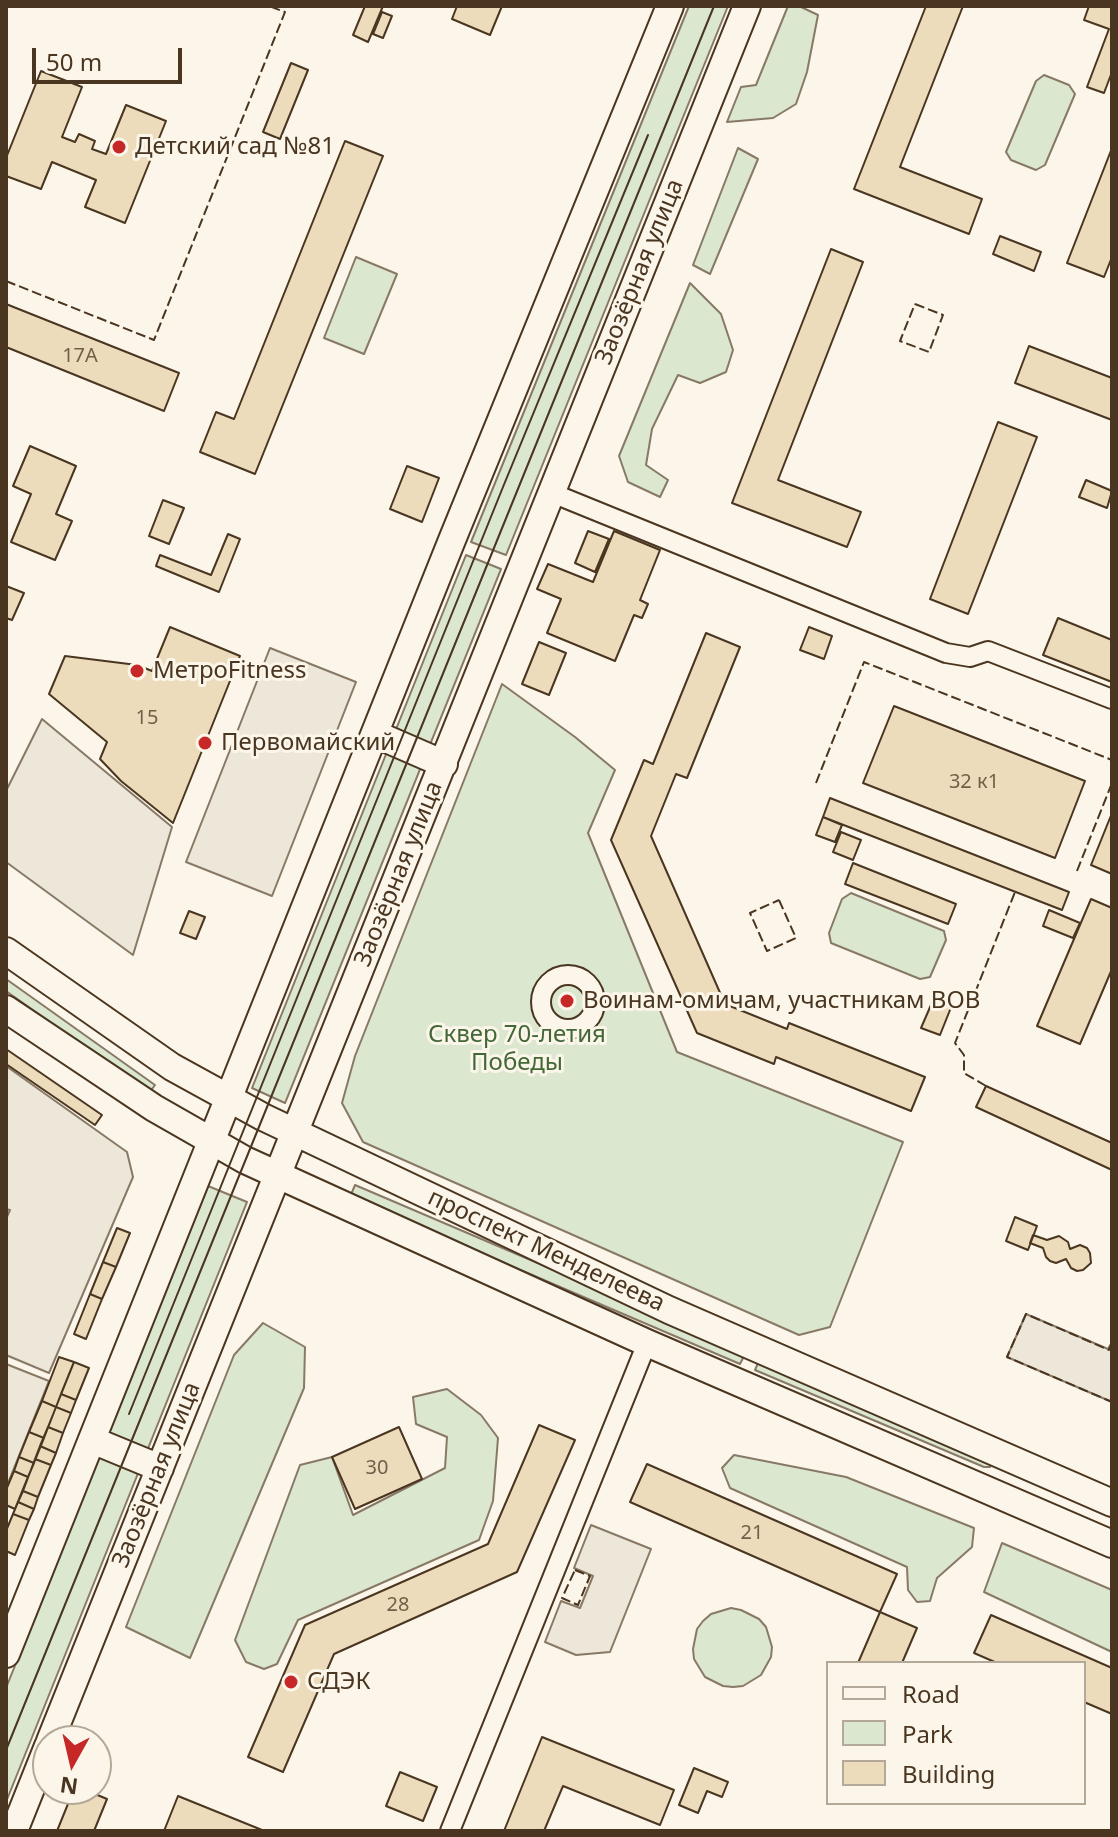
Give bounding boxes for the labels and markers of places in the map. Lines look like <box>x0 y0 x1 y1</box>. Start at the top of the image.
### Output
place label: Детский сад №81 <box>135 133 335 161</box>
marker: Детский сад №81 <box>110 138 128 156</box>
place label: МетроFitness <box>153 657 306 685</box>
marker: МетроFitness <box>128 662 146 680</box>
place label: Первомайский <box>221 729 395 757</box>
marker: Первомайский <box>196 734 214 752</box>
place label: Воинам-омичам, участникам ВОВ <box>583 987 980 1015</box>
marker: Воинам-омичам, участникам ВОВ <box>558 992 576 1010</box>
place label: СДЭК <box>307 1668 370 1696</box>
marker: СДЭК <box>282 1673 300 1691</box>

